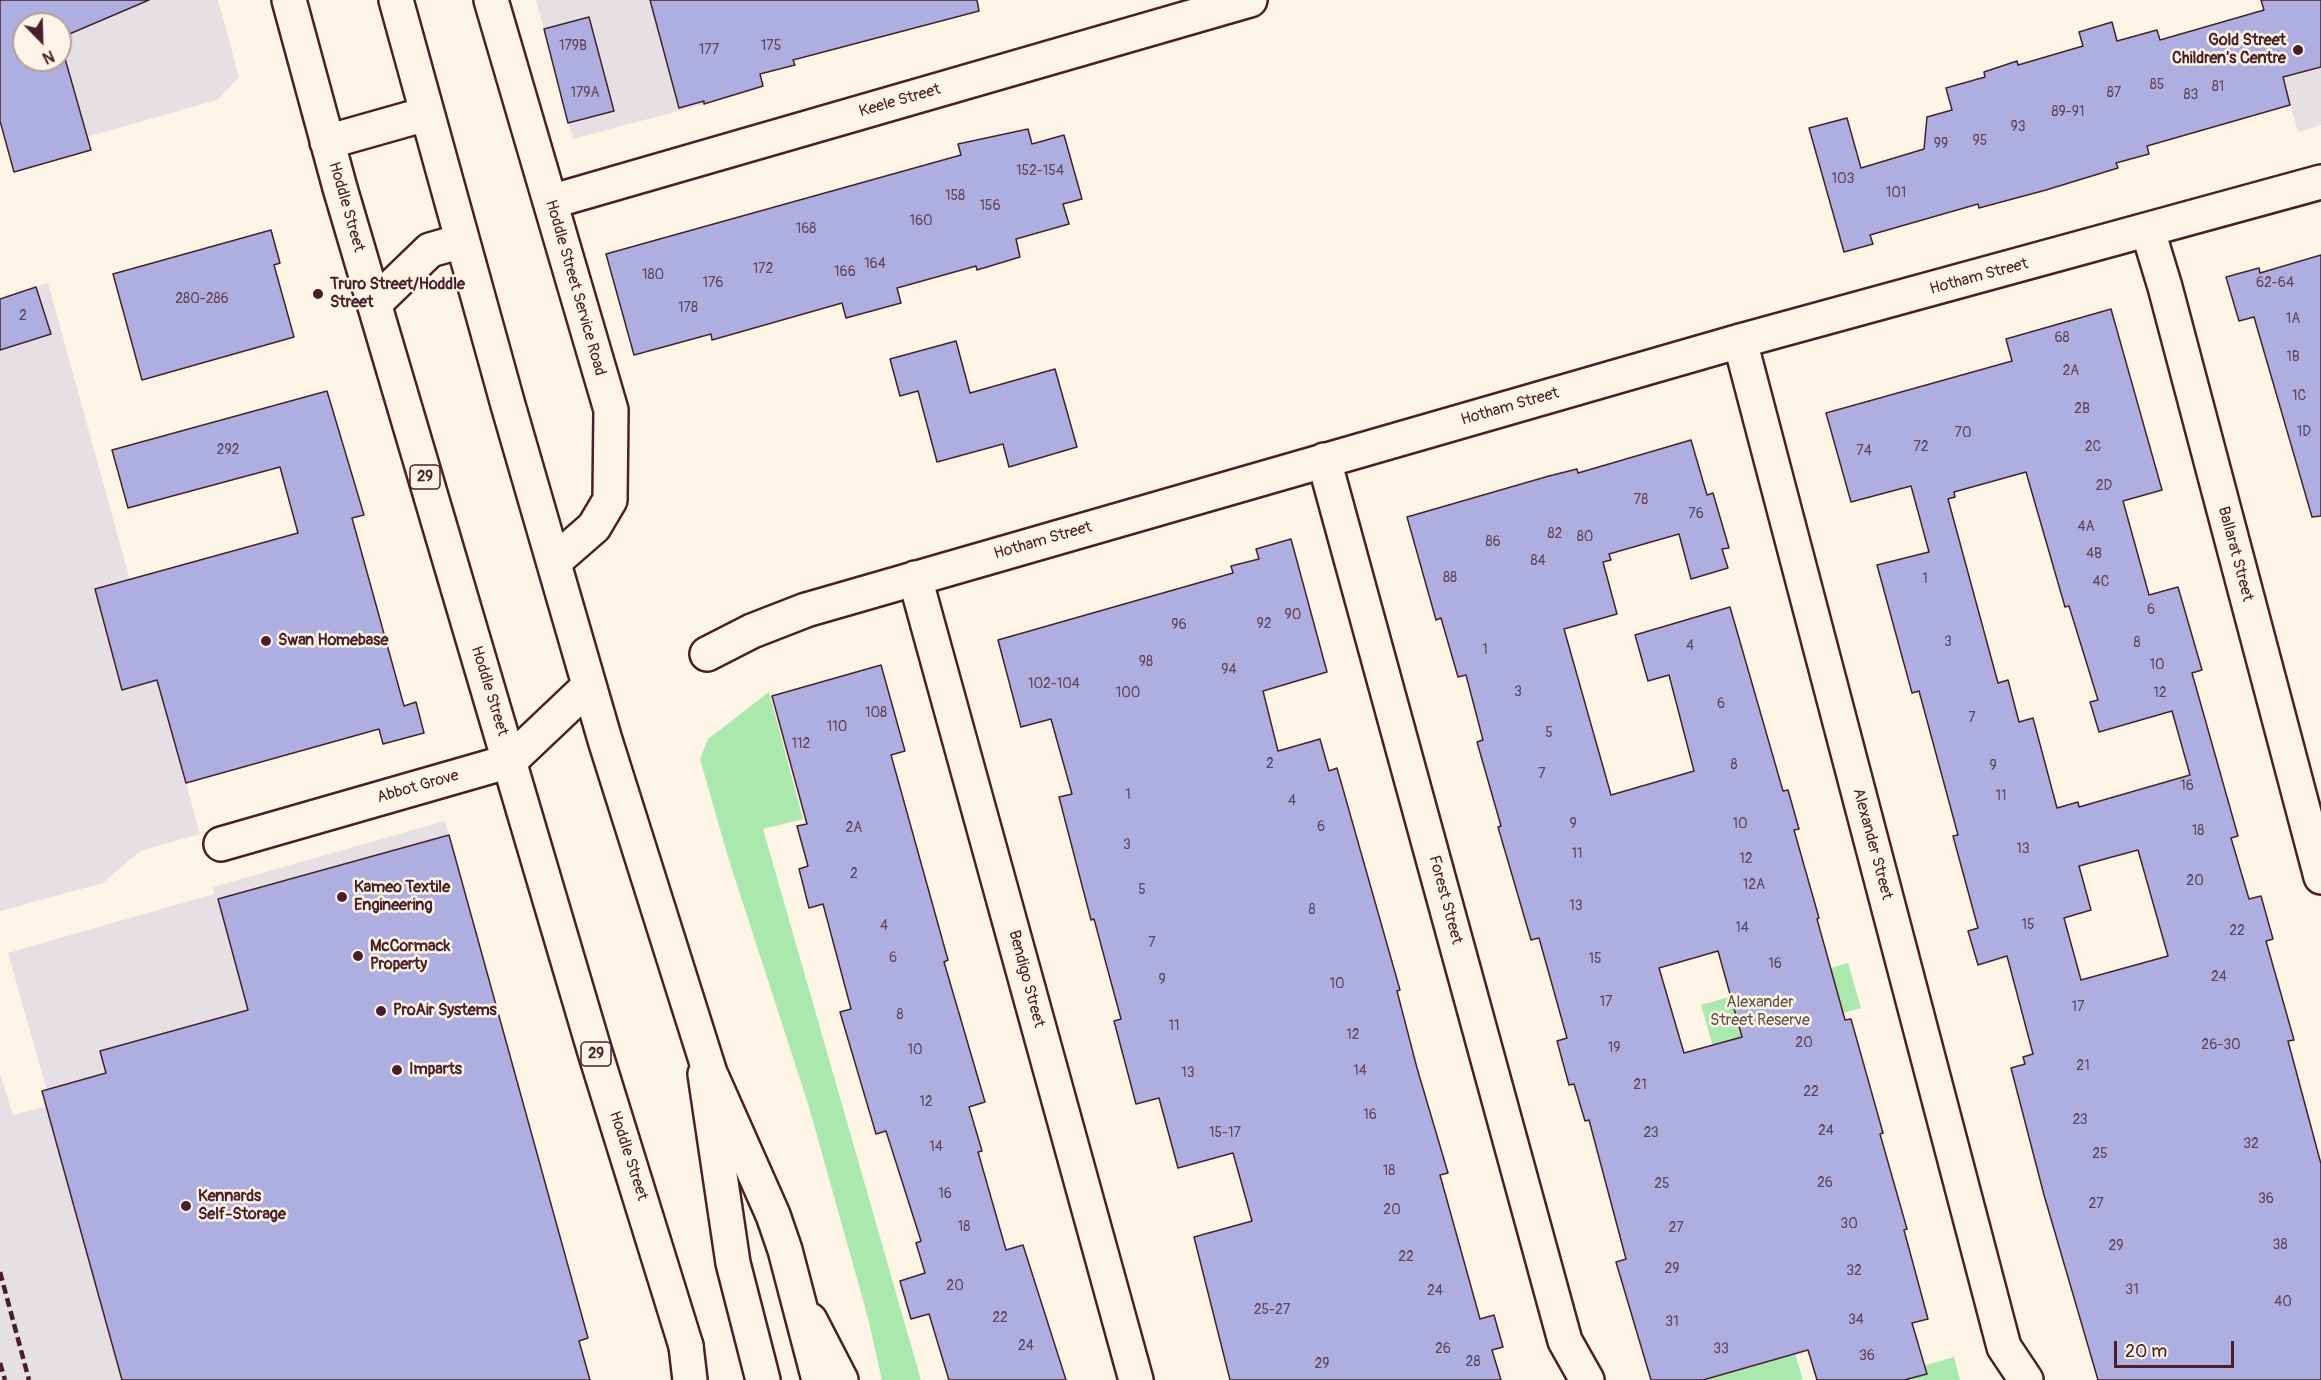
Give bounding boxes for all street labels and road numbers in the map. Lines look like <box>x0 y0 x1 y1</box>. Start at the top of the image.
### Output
street label: Keele Street <box>857 80 943 122</box>
street label: Hoddle Street <box>324 160 368 254</box>
street label: Hoddle Street Service Road <box>541 198 609 378</box>
street label: Hotham Street <box>1928 255 2030 299</box>
street label: Hotham Street <box>1459 384 1561 430</box>
road number: 29 <box>410 465 440 489</box>
street label: Ballarat Street <box>2213 504 2257 604</box>
street label: Hotham Street <box>992 518 1094 564</box>
street label: Hoddle Street <box>466 644 512 738</box>
street label: Abbot Grove <box>375 766 461 808</box>
street label: Alexander Street <box>1848 786 1896 902</box>
street label: Forest Street <box>1424 853 1466 947</box>
street label: Bendigo Street <box>1004 928 1048 1030</box>
road number: 29 <box>581 1042 611 1066</box>
street label: Hoddle Street <box>605 1109 651 1203</box>

